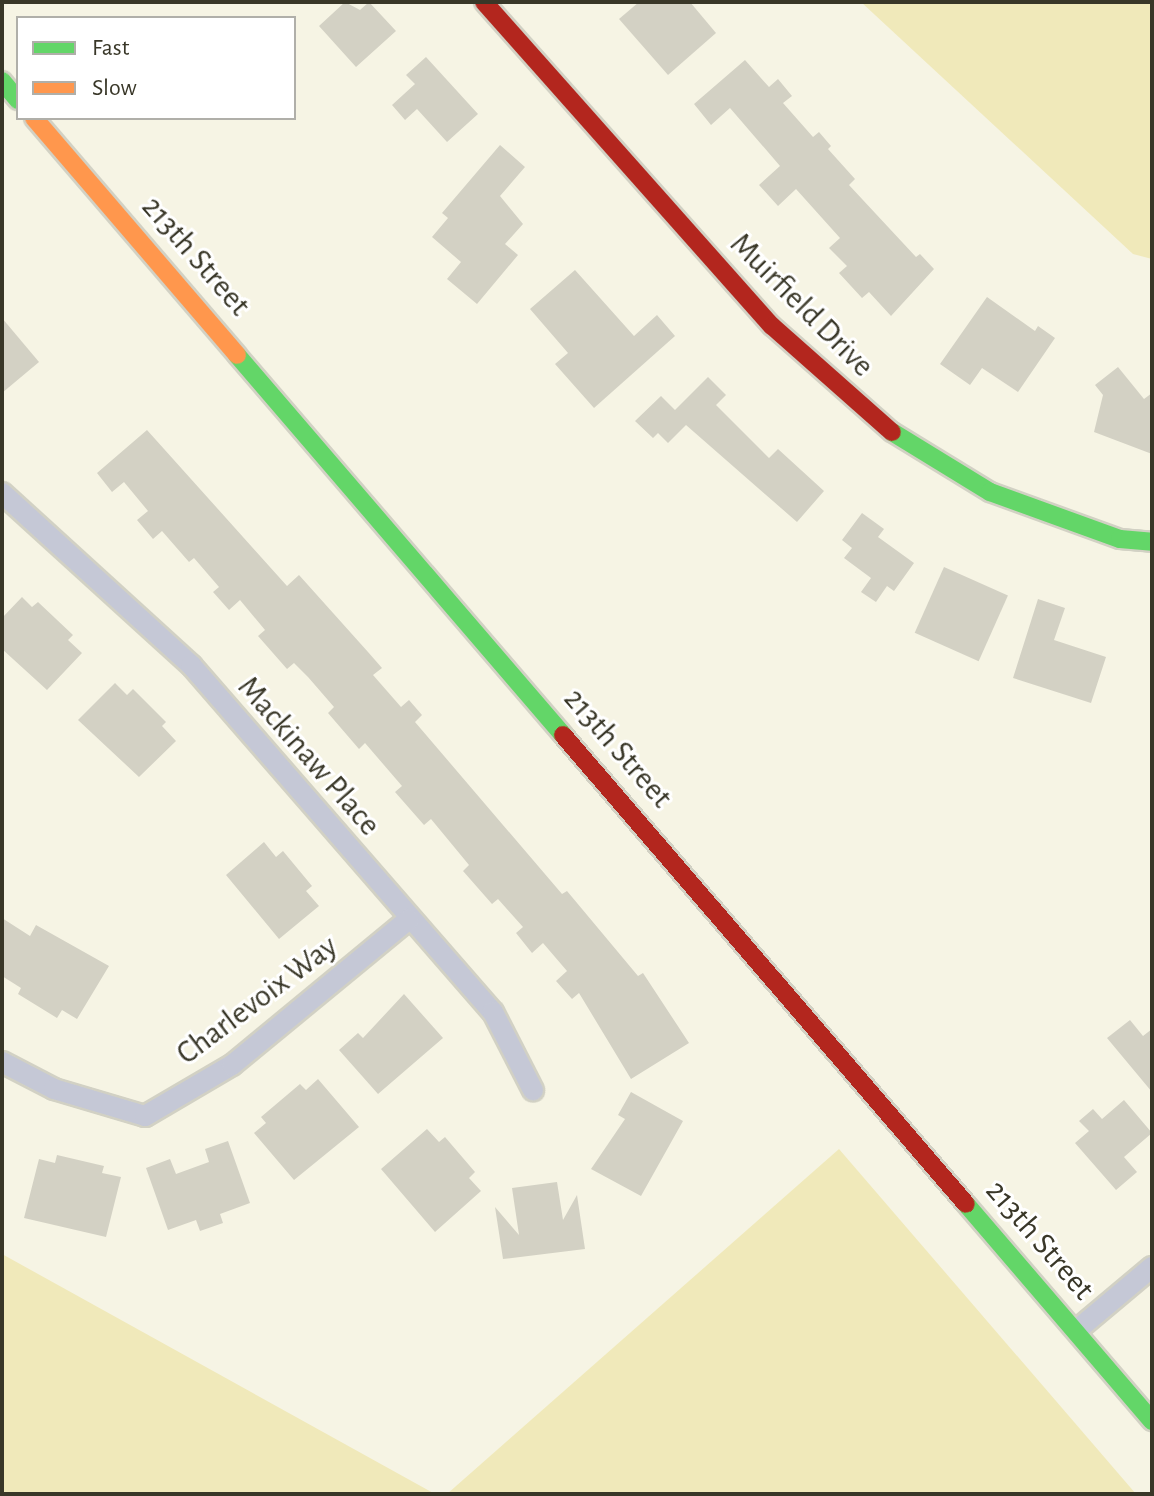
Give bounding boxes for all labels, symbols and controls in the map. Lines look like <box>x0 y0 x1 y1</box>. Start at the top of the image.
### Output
legend <box>16 16 296 120</box>
text: Fast <box>92 36 129 60</box>
text: Slow <box>92 76 137 100</box>
street label: 213th Street <box>134 188 258 324</box>
street label: Muirfield Drive <box>722 225 882 385</box>
street label: Mackinaw Place <box>229 669 389 843</box>
street label: 213th Street <box>556 680 680 816</box>
street label: Charlevoix Way <box>169 927 345 1073</box>
street label: 213th Street <box>978 1172 1102 1308</box>

